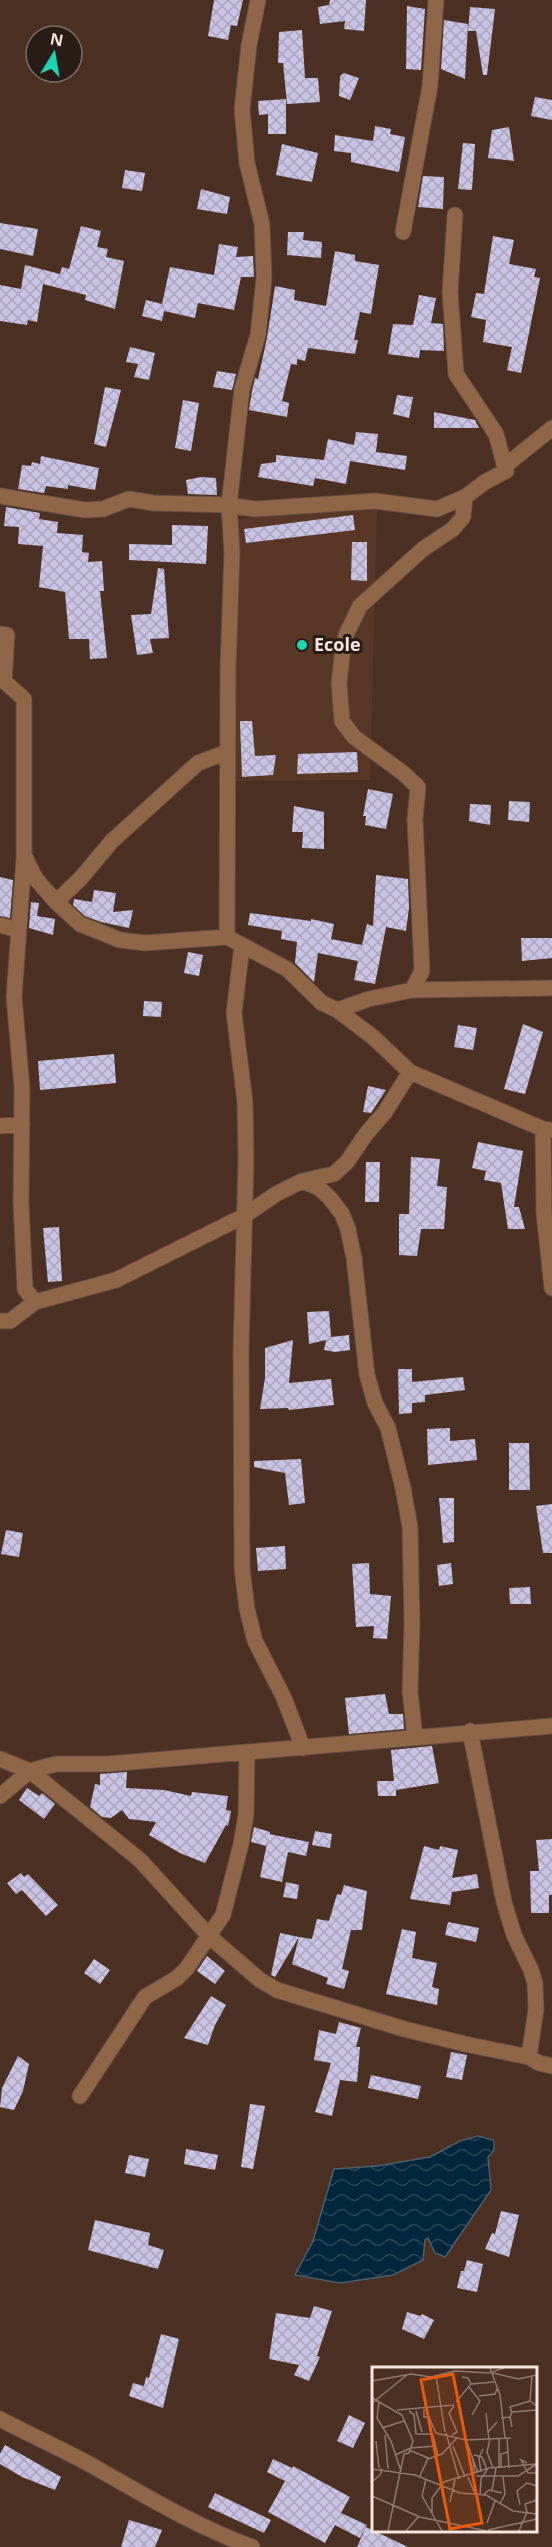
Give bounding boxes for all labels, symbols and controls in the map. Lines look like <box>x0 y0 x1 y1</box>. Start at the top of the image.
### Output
north arrow <box>24 24 84 84</box>
text: N <box>48 27 65 51</box>
place label: Ecole <box>314 632 361 656</box>
marker: Ecole <box>295 638 309 652</box>
inset map <box>372 2367 537 2532</box>

